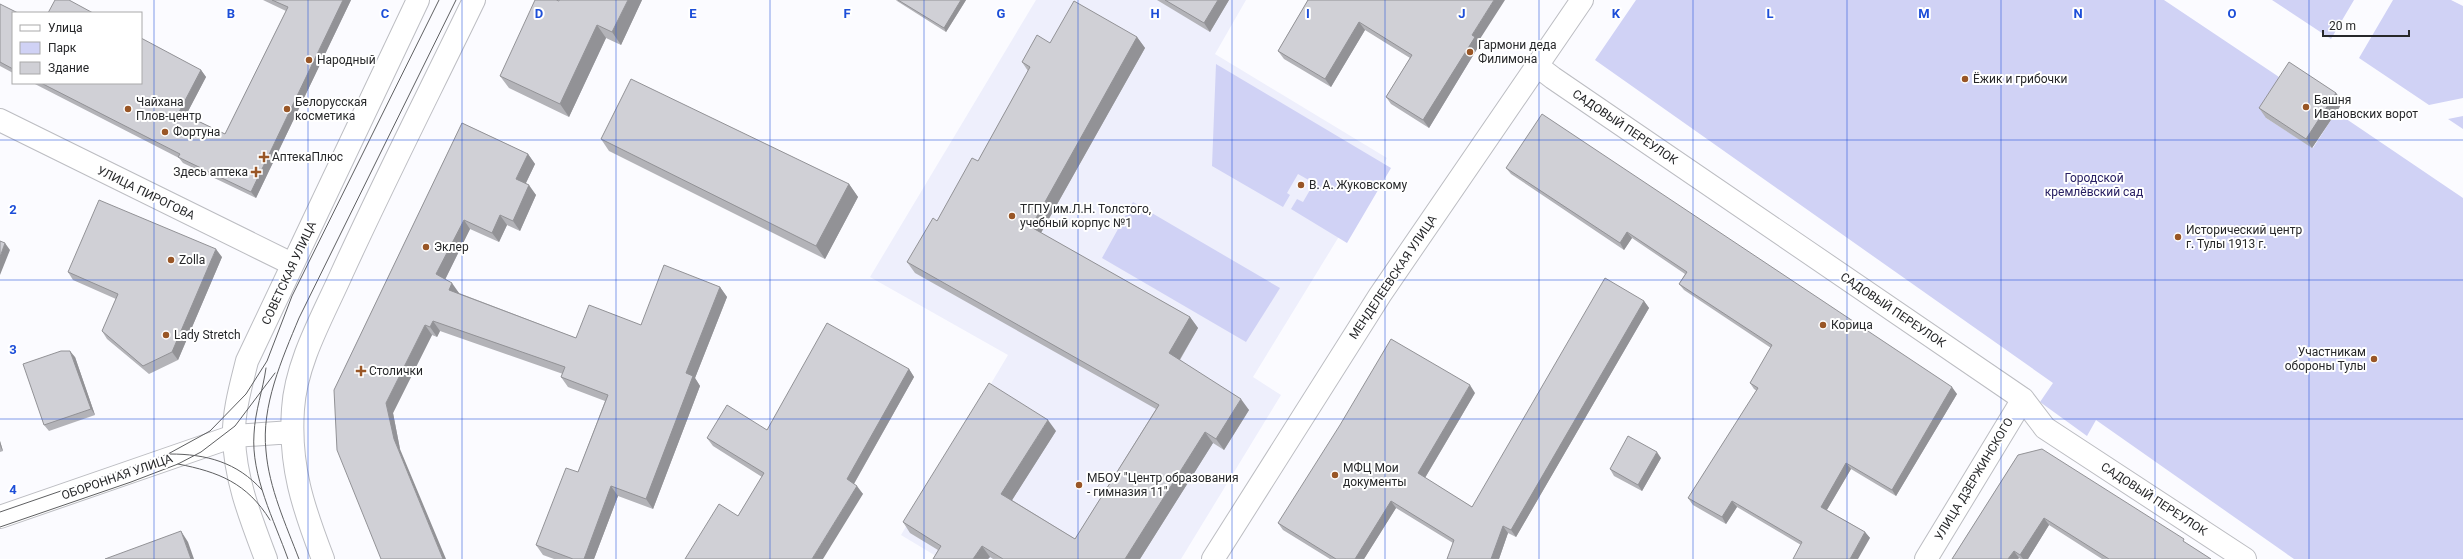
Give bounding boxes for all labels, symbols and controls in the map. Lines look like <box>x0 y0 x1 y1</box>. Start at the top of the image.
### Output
text: B <box>227 6 235 21</box>
text: C <box>381 6 390 21</box>
text: D <box>535 6 543 21</box>
text: E <box>689 6 697 21</box>
text: F <box>843 6 851 21</box>
text: G <box>997 6 1006 21</box>
text: H <box>1150 6 1160 21</box>
text: I <box>1306 6 1310 21</box>
text: J <box>1458 6 1466 21</box>
text: K <box>1612 6 1621 21</box>
text: L <box>1766 6 1774 21</box>
text: M <box>1918 6 1930 21</box>
text: N <box>2073 6 2083 21</box>
text: O <box>2228 6 2237 21</box>
legend <box>12 12 142 84</box>
scale bar <box>2323 12 2409 38</box>
text: 20 m <box>2329 19 2356 33</box>
text: Улица <box>48 21 83 35</box>
place label: Гармони деда Филимона <box>1478 38 1557 66</box>
text: Парк <box>48 41 77 55</box>
marker: Гармони деда Филимона <box>1465 47 1475 57</box>
place label: Народный <box>317 53 376 67</box>
marker: Народный <box>304 55 314 65</box>
text: Здание <box>48 61 89 75</box>
place label: Ёжик и грибочки <box>1973 71 2068 86</box>
marker: Ёжик и грибочки <box>1960 74 1970 84</box>
street label: САДОВЫЙ ПЕРЕУЛОК <box>1570 86 1681 168</box>
place label: Башня Ивановских ворот <box>2314 93 2418 121</box>
place label: Чайхана Плов-центр <box>136 95 202 123</box>
place label: Белорусская косметика <box>295 95 367 123</box>
marker: Башня Ивановских ворот <box>2301 102 2311 112</box>
marker: Чайхана Плов-центр <box>123 104 133 114</box>
marker: Белорусская косметика <box>282 104 292 114</box>
place label: Фортуна <box>173 125 220 139</box>
marker: Фортуна <box>160 127 170 137</box>
place label: АптекаПлюс <box>272 150 343 164</box>
marker: АптекаПлюс <box>259 152 269 162</box>
street label: УЛИЦА ПИРОГОВА <box>95 163 197 223</box>
place label: Здесь аптека <box>173 165 248 179</box>
marker: Здесь аптека <box>251 167 261 177</box>
park label: Городской кремлёвский сад <box>2045 171 2143 199</box>
place label: В. А. Жуковскому <box>1309 178 1407 192</box>
marker: В. А. Жуковскому <box>1296 180 1306 190</box>
text: 2 <box>9 202 17 217</box>
place label: ТГПУ им.Л.Н. Толстого, учебный корпус №1 <box>1020 202 1151 230</box>
marker: ТГПУ им.Л.Н. Толстого, учебный корпус №1 <box>1007 211 1017 221</box>
street label: МЕНДЕЛЕЕВСКАЯ УЛИЦА <box>1346 212 1440 342</box>
street label: СОВЕТСКАЯ УЛИЦА <box>259 219 319 327</box>
place label: Исторический центр г. Тулы 1913 г. <box>2186 223 2303 251</box>
marker: Исторический центр г. Тулы 1913 г. <box>2173 232 2183 242</box>
place label: Эклер <box>434 240 469 254</box>
marker: Эклер <box>421 242 431 252</box>
place label: Zolla <box>179 253 205 267</box>
marker: Zolla <box>166 255 176 265</box>
street label: САДОВЫЙ ПЕРЕУЛОК <box>1838 269 1949 351</box>
place label: Корица <box>1831 318 1873 332</box>
marker: Корица <box>1818 320 1828 330</box>
place label: Lady Stretch <box>174 328 241 342</box>
marker: Lady Stretch <box>161 330 171 340</box>
text: 3 <box>9 342 17 357</box>
place label: Участникам обороны Тулы <box>2285 345 2366 373</box>
marker: Участникам обороны Тулы <box>2369 354 2379 364</box>
place label: Столички <box>369 364 423 378</box>
marker: Столички <box>356 366 366 376</box>
street label: УЛИЦА ДЗЕРЖИНСКОГО <box>1932 415 2016 543</box>
street label: ОБОРОННАЯ УЛИЦА <box>60 451 175 503</box>
street label: САДОВЫЙ ПЕРЕУЛОК <box>2098 459 2210 539</box>
place label: МФЦ Мои документы <box>1343 461 1407 489</box>
marker: МФЦ Мои документы <box>1330 470 1340 480</box>
place label: МБОУ "Центр образования - гимназия 11" <box>1087 471 1239 499</box>
marker: МБОУ "Центр образования - гимназия 11" <box>1074 480 1084 490</box>
text: 4 <box>9 482 17 497</box>

